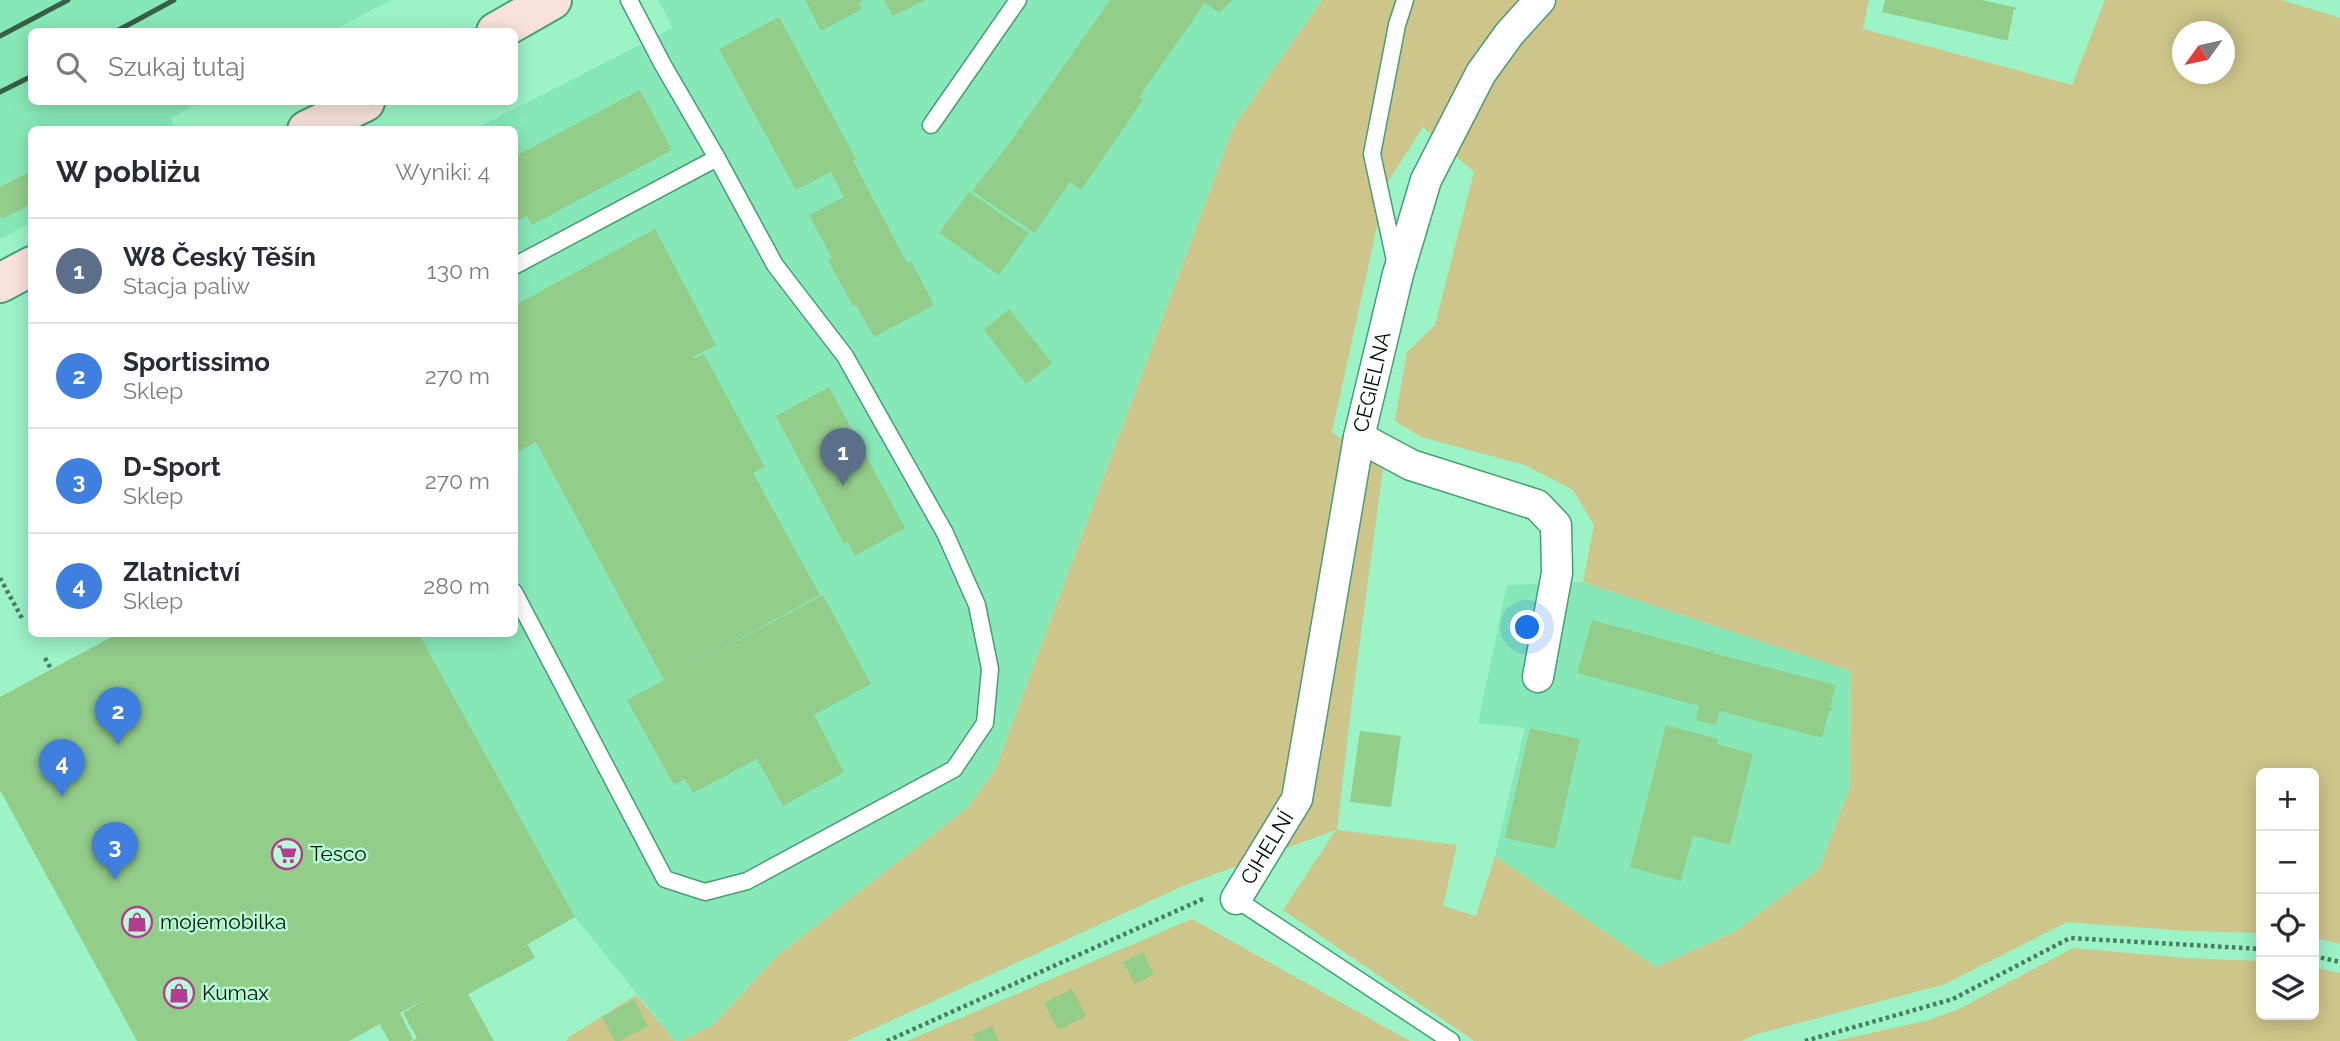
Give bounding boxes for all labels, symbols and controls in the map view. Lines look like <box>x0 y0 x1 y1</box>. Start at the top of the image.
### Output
north arrow <box>2172 21 2235 84</box>
search box <box>28 28 518 105</box>
icon: search <box>52 48 90 86</box>
text: Szukaj tutaj <box>108 52 245 82</box>
text: W pobliżu <box>56 154 200 189</box>
text: Wyniki: 4 <box>395 158 490 185</box>
text: W8 Český Těšín <box>123 242 316 272</box>
text: 1 <box>73 257 85 284</box>
text: 130 m <box>427 257 490 284</box>
text: Stacja paliw <box>123 272 250 299</box>
street label: CEGIELNA <box>1348 329 1396 435</box>
text: Sportissimo <box>123 347 270 377</box>
text: 2 <box>73 362 85 389</box>
text: 270 m <box>425 362 490 389</box>
text: Sklep <box>123 377 183 404</box>
pin: 1 <box>820 428 866 486</box>
text: D-Sport <box>123 452 221 482</box>
text: 3 <box>73 467 85 494</box>
text: 270 m <box>425 467 490 494</box>
text: Sklep <box>123 482 183 509</box>
text: Zlatnictví <box>123 557 240 587</box>
text: 4 <box>72 572 86 599</box>
text: 280 m <box>423 572 490 599</box>
text: Sklep <box>123 587 183 614</box>
your location <box>1510 610 1544 644</box>
pin: 2 <box>95 687 141 745</box>
pin: 4 <box>39 739 85 797</box>
map controls <box>2256 768 2319 1020</box>
button: + <box>2256 768 2319 831</box>
street label: CIHELNÍ <box>1235 806 1299 889</box>
pin: 3 <box>92 822 138 880</box>
button: − <box>2256 831 2319 894</box>
supermarket icon: Tesco <box>270 837 304 871</box>
place label: Tesco <box>310 841 367 866</box>
button: locate <box>2256 894 2319 957</box>
shop icon: mojemobilka <box>120 905 154 939</box>
place label: mojemobilka <box>160 909 286 934</box>
button: layers <box>2256 957 2319 1020</box>
shop icon: Kumax <box>162 976 196 1010</box>
place label: Kumax <box>202 980 269 1005</box>

